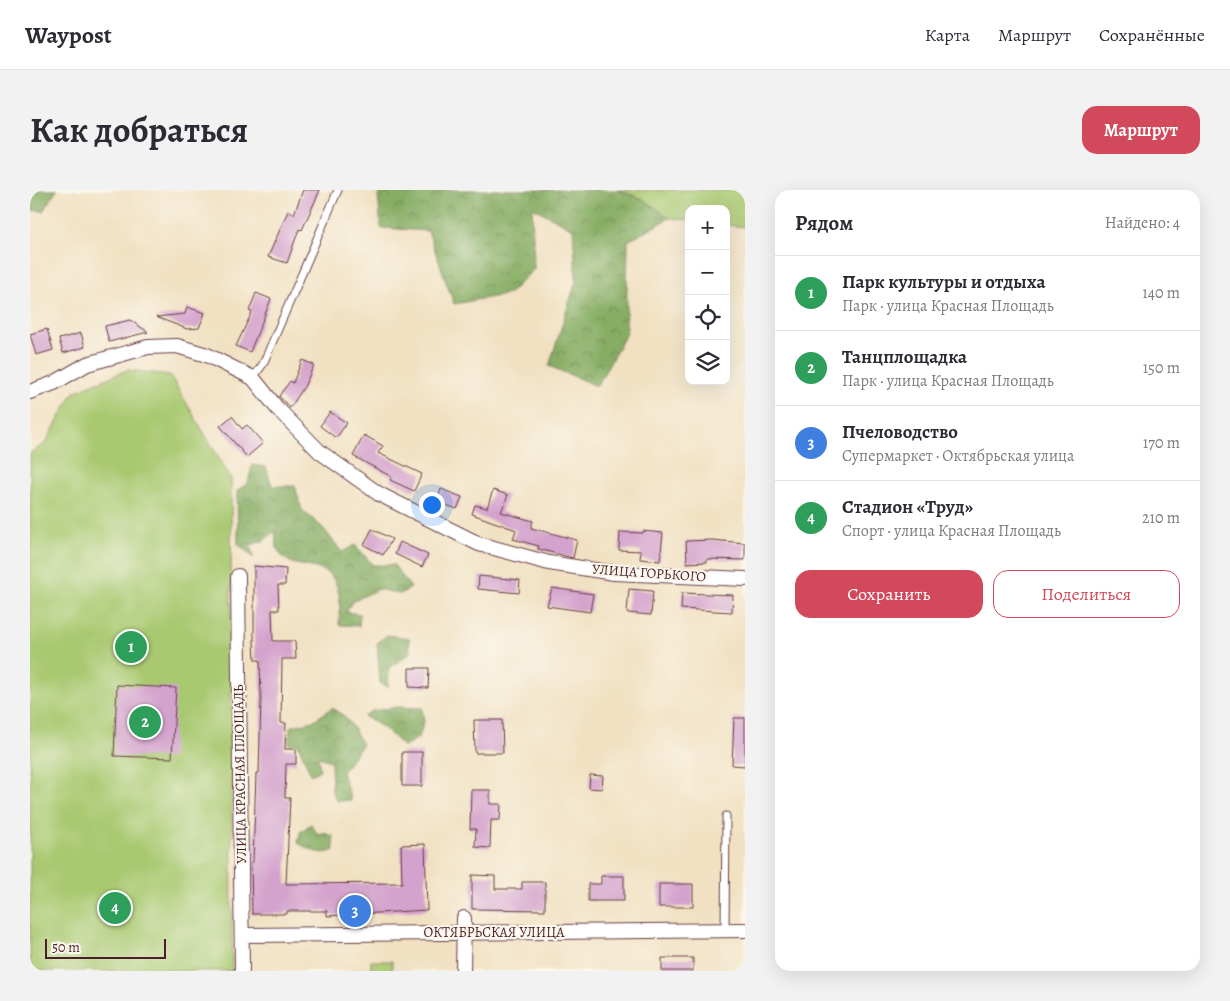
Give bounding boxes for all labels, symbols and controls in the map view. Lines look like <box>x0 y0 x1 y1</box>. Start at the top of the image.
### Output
text: Waypost <box>25 19 112 51</box>
text: Карта <box>925 23 970 47</box>
text: Маршрут <box>998 23 1071 47</box>
text: Сохранённые <box>1099 23 1205 47</box>
text: Как добраться <box>30 106 248 154</box>
button: Маршрут <box>1082 106 1200 154</box>
map controls <box>685 205 730 385</box>
button: + <box>685 205 730 250</box>
text: Рядом <box>795 209 853 237</box>
text: Найдено: 4 <box>1105 212 1180 234</box>
button: − <box>685 250 730 295</box>
text: Парк культуры и отдыха <box>842 269 1045 295</box>
text: 1 <box>808 282 814 304</box>
text: 140 m <box>1142 282 1180 304</box>
button: locate <box>685 295 730 340</box>
text: Парк · улица Красная Площадь <box>842 295 1054 317</box>
button: layers <box>685 340 730 385</box>
text: Танцплощадка <box>842 344 967 370</box>
text: 2 <box>807 357 815 379</box>
text: 150 m <box>1143 357 1180 379</box>
text: Парк · улица Красная Площадь <box>842 370 1054 392</box>
text: Пчеловодство <box>842 419 958 445</box>
text: 3 <box>808 432 814 454</box>
text: 170 m <box>1143 432 1180 454</box>
text: Супермаркет · Октябрьская улица <box>842 445 1074 467</box>
your location <box>419 492 445 518</box>
text: Стадион «Труд» <box>842 494 973 520</box>
text: 4 <box>807 507 815 529</box>
text: 210 m <box>1142 507 1180 529</box>
text: Спорт · улица Красная Площадь <box>842 520 1061 542</box>
street label: УЛИЦА ГОРЬКОГО <box>591 560 707 586</box>
button: Сохранить <box>795 570 983 618</box>
button: Поделиться <box>993 570 1180 618</box>
pin: 1 <box>115 628 147 666</box>
street label: УЛИЦА КРАСНАЯ ПЛОЩАДЬ <box>229 684 251 864</box>
pin: 2 <box>129 703 161 741</box>
pin: 4 <box>99 889 131 927</box>
pin: 3 <box>339 892 371 930</box>
street label: ОКТЯБРЬСКАЯ УЛИЦА <box>424 923 565 942</box>
scale bar <box>45 936 166 959</box>
text: 50 m <box>52 938 80 957</box>

